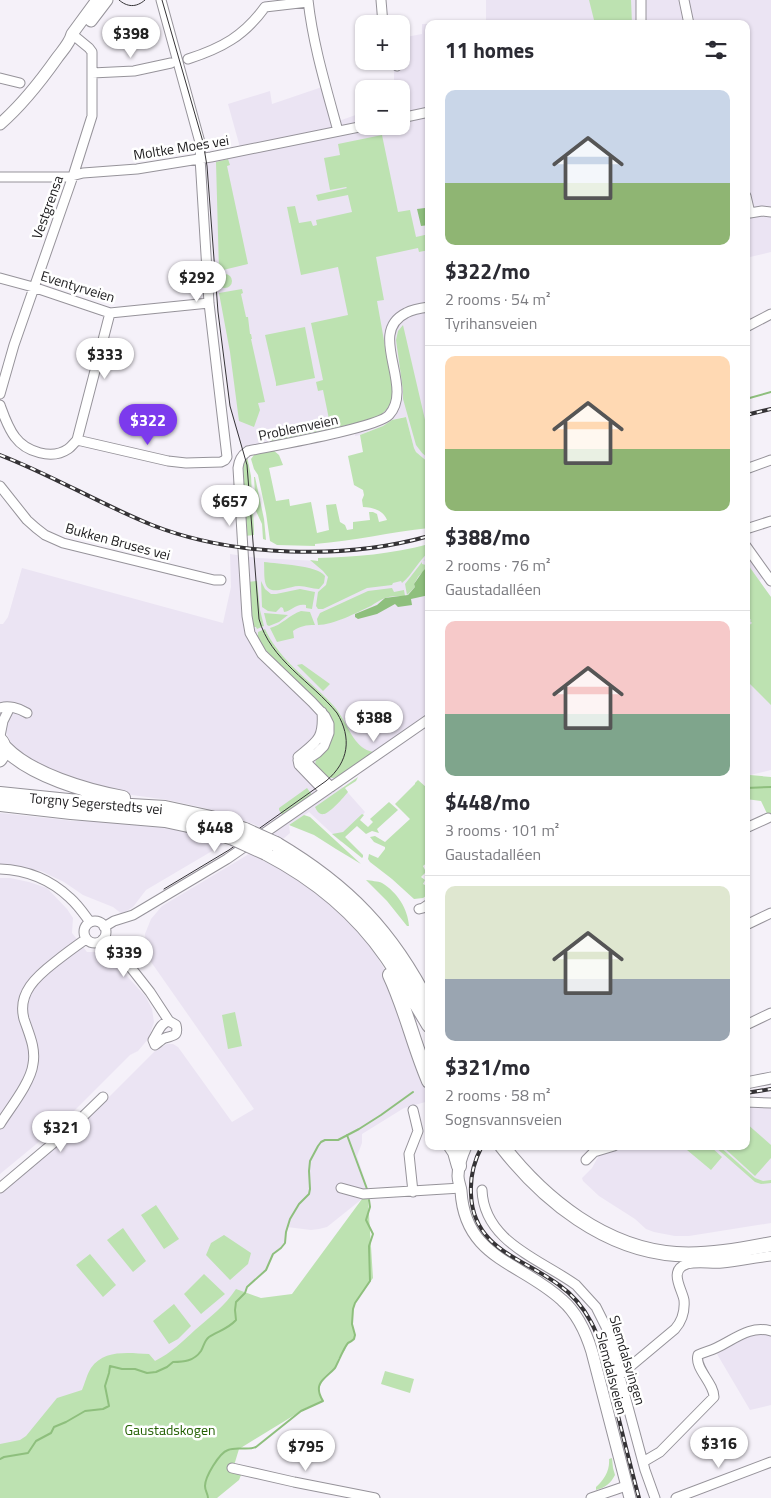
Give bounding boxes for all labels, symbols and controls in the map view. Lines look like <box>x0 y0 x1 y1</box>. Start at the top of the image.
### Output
map controls <box>355 15 410 135</box>
button: + <box>355 15 410 70</box>
pin: $398 <box>101 17 161 59</box>
text: $398 <box>113 21 149 45</box>
text: 11 homes <box>445 34 534 66</box>
icon: filters <box>702 36 730 64</box>
button: − <box>355 80 410 135</box>
icon: home <box>543 123 633 213</box>
street label: Moltke Moes vei <box>132 129 230 165</box>
street label: Vestgrensa <box>26 172 68 242</box>
text: $322/mo <box>445 255 530 287</box>
pin: $292 <box>167 260 227 303</box>
street label: Eventyrveien <box>38 265 118 307</box>
text: $292 <box>179 265 215 289</box>
text: 2 rooms · 54 m² <box>445 287 550 311</box>
text: Tyrihansveien <box>445 311 537 335</box>
pin: $333 <box>75 338 135 380</box>
text: $333 <box>87 342 123 366</box>
icon: home <box>543 388 633 478</box>
pin: $322 <box>118 404 178 446</box>
text: $322 <box>130 408 166 432</box>
street label: Problemveien <box>256 408 340 446</box>
pin: $657 <box>200 484 260 527</box>
text: $657 <box>212 489 248 513</box>
street label: Bukken Bruses vei <box>63 517 173 565</box>
text: $388/mo <box>445 521 530 553</box>
text: 2 rooms · 76 m² <box>445 553 550 577</box>
text: Gaustadalléen <box>445 577 541 601</box>
icon: home <box>543 653 633 743</box>
pin: $388 <box>344 700 404 743</box>
text: $388 <box>356 705 392 729</box>
text: $448/mo <box>445 786 530 818</box>
street label: Torgny Segerstedts vei <box>29 787 163 819</box>
pin: $448 <box>185 810 245 853</box>
text: $448 <box>197 815 233 839</box>
text: 3 rooms · 101 m² <box>445 818 559 842</box>
text: Gaustadalléen <box>445 842 541 866</box>
icon: home <box>543 918 633 1008</box>
pin: $339 <box>94 936 154 978</box>
text: $339 <box>106 940 142 964</box>
text: $321/mo <box>445 1051 530 1083</box>
text: 2 rooms · 58 m² <box>445 1083 550 1107</box>
text: Sognsvannsveien <box>445 1107 562 1131</box>
pin: $321 <box>31 1110 91 1153</box>
text: $321 <box>43 1115 79 1139</box>
street label: Slemdalsvingen <box>604 1313 652 1407</box>
street label: Slemdalsveien <box>591 1329 633 1417</box>
park label: Gaustadskogen <box>124 1419 216 1440</box>
pin: $316 <box>689 1426 749 1469</box>
pin: $795 <box>276 1430 336 1472</box>
text: $316 <box>701 1431 737 1455</box>
text: $795 <box>288 1434 324 1458</box>

